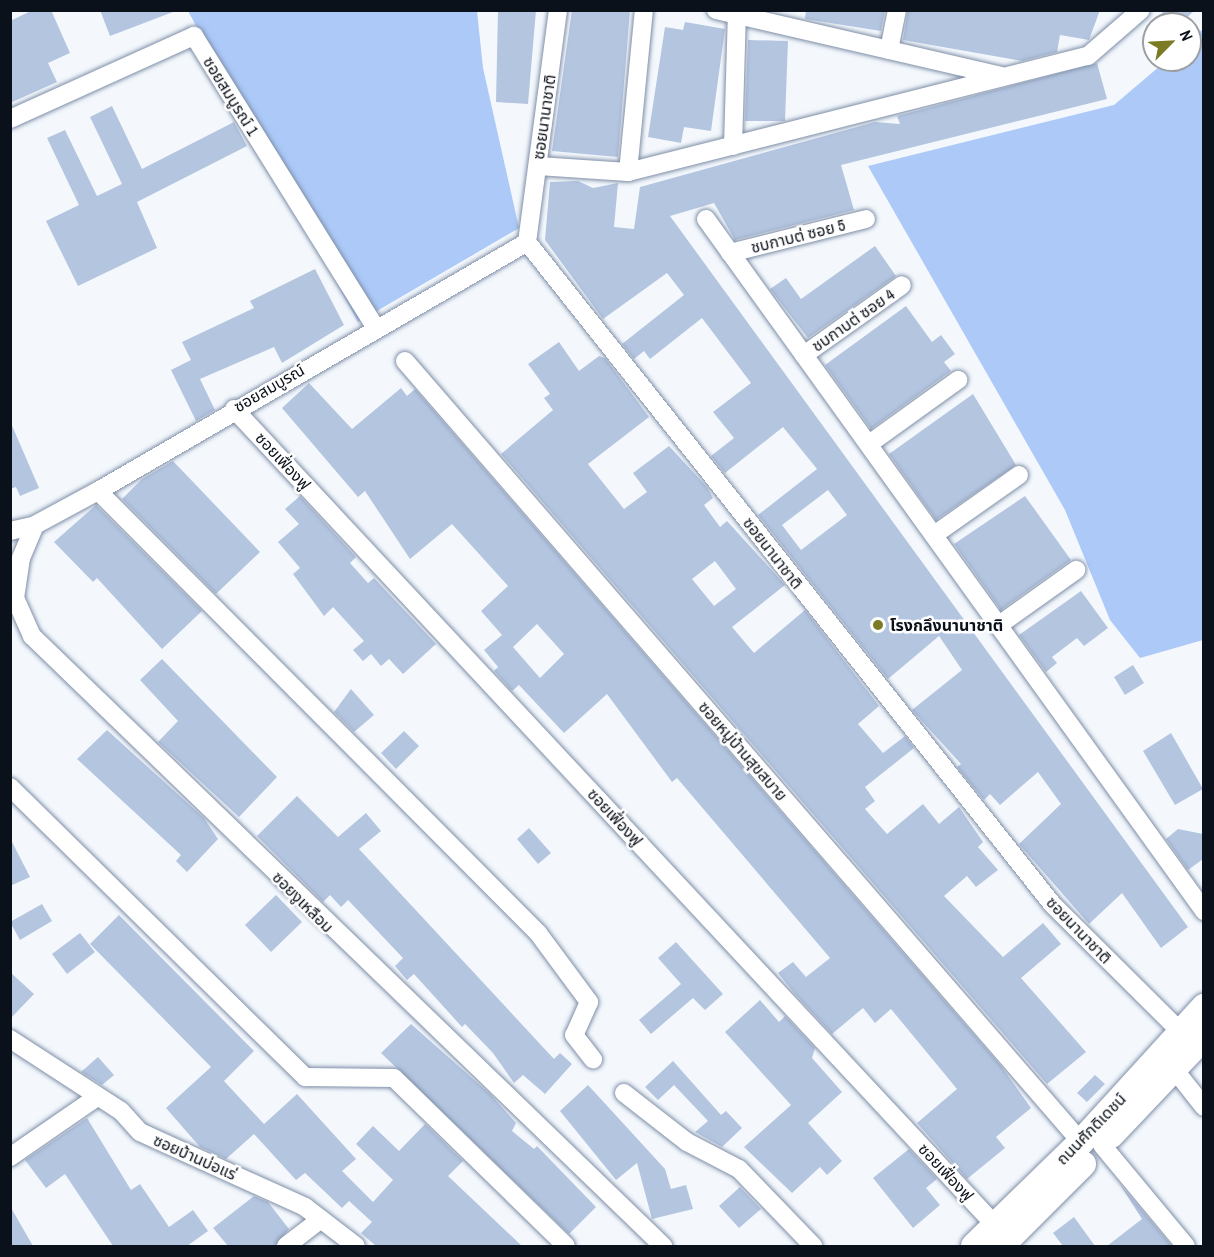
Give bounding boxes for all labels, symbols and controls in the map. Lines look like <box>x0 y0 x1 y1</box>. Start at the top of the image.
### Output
north arrow <box>1142 12 1202 72</box>
text: N <box>1175 27 1199 44</box>
street label: ซอยสมบูรณ์ 1 <box>199 53 263 139</box>
street label: ซอยนานาชาติ <box>529 73 559 161</box>
street label: ชบกาบต่ ซอย 5 <box>749 215 847 257</box>
street label: ชบกาบต่ ซอย 4 <box>808 284 898 356</box>
street label: ซอยสมบูรณ์ <box>230 360 308 416</box>
street label: ซอยเฟื่องฟู <box>252 428 314 494</box>
street label: ซอยนานาชาติ <box>739 513 807 593</box>
place label: โรงกลึงนานาชาติ <box>890 615 1003 635</box>
marker: โรงกลึงนานาชาติ <box>871 618 885 632</box>
street label: ซอยหมู่บ้านสุขสบาย <box>695 697 791 805</box>
street label: ซอยเฟื่องฟู <box>584 784 646 850</box>
street label: ซอยงูเหลือม <box>268 867 338 937</box>
street label: ซอยนานาชาติ <box>1042 893 1116 967</box>
street label: ถนนศักดิเดชน์ <box>1052 1089 1130 1169</box>
street label: ซอยบ้านบ่อแร่ <box>150 1130 240 1184</box>
street label: ซอยเฟื่องฟู <box>915 1139 977 1205</box>

